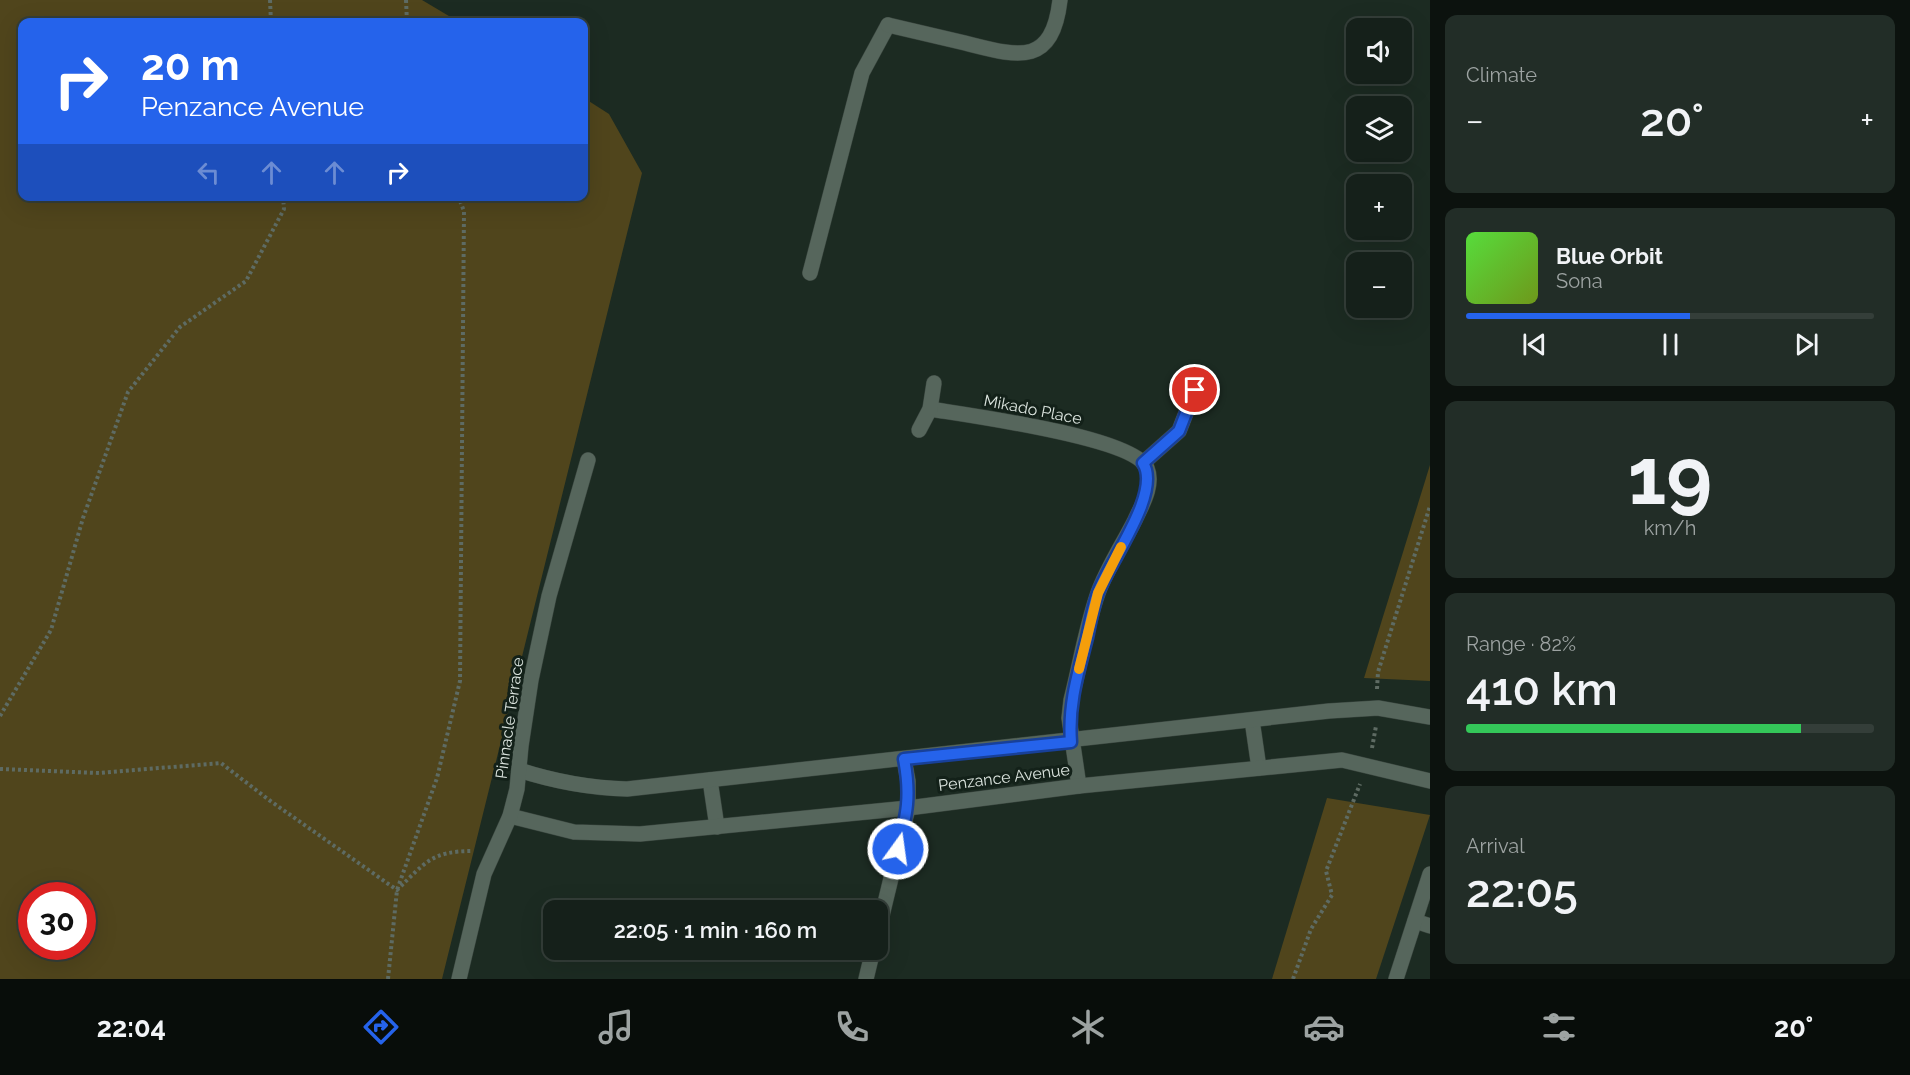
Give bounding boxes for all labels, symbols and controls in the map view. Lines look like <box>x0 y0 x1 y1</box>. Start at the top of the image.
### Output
map controls <box>1346 18 1412 318</box>
button: sound <box>1346 18 1412 84</box>
text: 20 m <box>141 41 240 90</box>
icon: right <box>42 42 120 120</box>
text: Climate <box>1466 63 1537 87</box>
text: Penzance Avenue <box>141 91 364 122</box>
text: 20° <box>1640 94 1704 147</box>
button: layers <box>1346 96 1412 162</box>
text: − <box>1466 101 1484 140</box>
text: + <box>1860 101 1874 140</box>
icon: left <box>192 156 225 189</box>
icon: ahead <box>255 156 288 189</box>
icon: ahead <box>318 156 351 189</box>
icon: right <box>381 156 414 189</box>
button: + <box>1346 174 1412 240</box>
text: Blue Orbit <box>1556 243 1663 269</box>
button: − <box>1346 252 1412 318</box>
text: Sona <box>1556 269 1603 293</box>
icon: previous <box>1518 328 1551 361</box>
icon: pause <box>1654 328 1687 361</box>
icon: next <box>1790 328 1823 361</box>
pin <box>1169 364 1220 415</box>
icon: arrive <box>1178 373 1211 406</box>
street label: Mikado Place <box>982 391 1083 428</box>
text: 19 <box>1628 431 1712 522</box>
text: km/h <box>1644 516 1696 540</box>
text: Range · 82% <box>1466 632 1576 656</box>
street label: Pinnacle Terrace <box>492 656 527 780</box>
text: 410 km <box>1466 663 1618 716</box>
street label: Penzance Avenue <box>937 760 1071 795</box>
position arrow <box>866 817 930 881</box>
text: Arrival <box>1466 834 1525 858</box>
text: 22:05 <box>1466 865 1578 918</box>
speed limit sign: 30 <box>18 882 96 960</box>
text: 22:05 · 1 min · 160 m <box>614 917 817 943</box>
icon: directions <box>360 1006 402 1048</box>
icon: music <box>595 1006 637 1048</box>
icon: phone <box>831 1006 873 1048</box>
icon: climate <box>1067 1006 1109 1048</box>
icon: car <box>1303 1006 1345 1048</box>
icon: filters <box>1538 1006 1580 1048</box>
text: 22:04 <box>97 1012 166 1043</box>
text: 20° <box>1774 1012 1813 1043</box>

